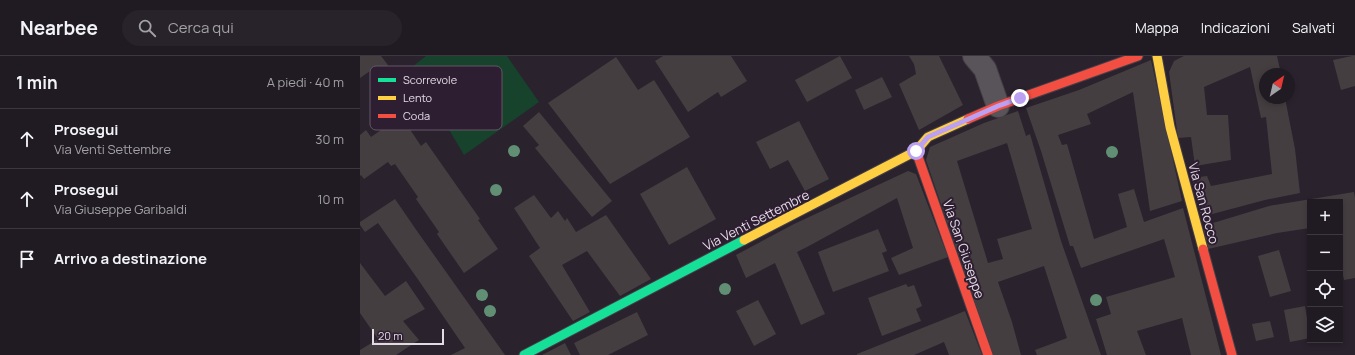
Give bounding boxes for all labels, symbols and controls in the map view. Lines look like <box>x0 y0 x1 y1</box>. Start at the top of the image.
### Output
search box <box>122 10 402 46</box>
text: Nearbee <box>20 15 98 41</box>
icon: search <box>136 17 158 39</box>
text: Cerca qui <box>168 17 234 38</box>
text: Mappa <box>1135 18 1179 37</box>
text: Indicazioni <box>1201 18 1270 37</box>
text: Salvati <box>1292 18 1335 37</box>
legend <box>370 66 502 130</box>
north arrow <box>1259 68 1295 104</box>
text: 1 min <box>16 71 58 94</box>
text: Scorrevole <box>403 72 458 87</box>
text: A piedi · 40 m <box>267 73 344 91</box>
route end <box>1011 89 1029 107</box>
text: Lento <box>403 90 433 105</box>
text: Coda <box>403 108 430 123</box>
text: Prosegui <box>54 119 118 140</box>
icon: ahead <box>16 128 38 150</box>
text: 30 m <box>315 130 344 148</box>
text: Via Venti Settembre <box>54 140 171 158</box>
route start <box>907 142 925 160</box>
street label: Via San Rocco <box>1184 160 1224 246</box>
text: Prosegui <box>54 179 118 200</box>
street label: Via Venti Settembre <box>700 185 813 255</box>
icon: ahead <box>16 188 38 210</box>
text: 10 m <box>317 190 344 208</box>
street label: Via San Giuseppe <box>939 197 989 301</box>
map controls <box>1307 199 1343 343</box>
button: + <box>1307 199 1343 235</box>
text: Via Giuseppe Garibaldi <box>54 200 187 218</box>
button: − <box>1307 235 1343 271</box>
icon: arrive <box>16 248 38 270</box>
text: Arrivo a destinazione <box>54 248 207 269</box>
button: locate <box>1307 271 1343 307</box>
button: layers <box>1307 307 1343 343</box>
scale bar <box>372 327 444 346</box>
text: 20 m <box>378 328 403 343</box>

